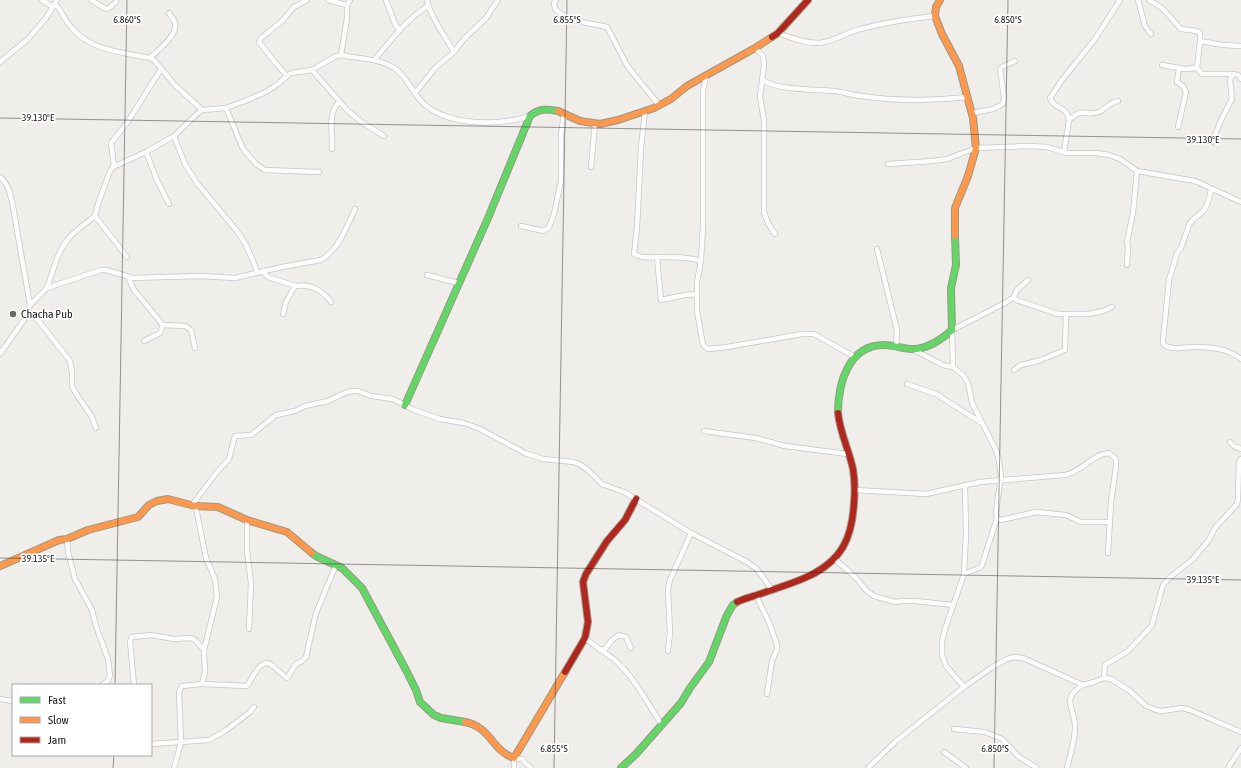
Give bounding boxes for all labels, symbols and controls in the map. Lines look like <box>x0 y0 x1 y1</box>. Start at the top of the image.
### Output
text: 6.860°S <box>113 14 141 25</box>
text: 6.855°S <box>553 14 581 25</box>
text: 6.850°S <box>994 14 1022 25</box>
text: 39.130°E <box>22 112 55 123</box>
text: 39.130°E <box>1187 134 1220 145</box>
place label: Chacha Pub <box>21 307 73 321</box>
marker: Chacha Pub <box>8 309 18 319</box>
text: 39.135°E <box>22 553 55 564</box>
text: 39.135°E <box>1187 574 1220 585</box>
legend <box>12 684 152 756</box>
text: Fast <box>48 693 66 707</box>
text: Slow <box>48 713 69 727</box>
text: Jam <box>48 733 66 747</box>
text: 6.855°S <box>540 743 568 754</box>
text: 6.850°S <box>981 743 1009 754</box>

